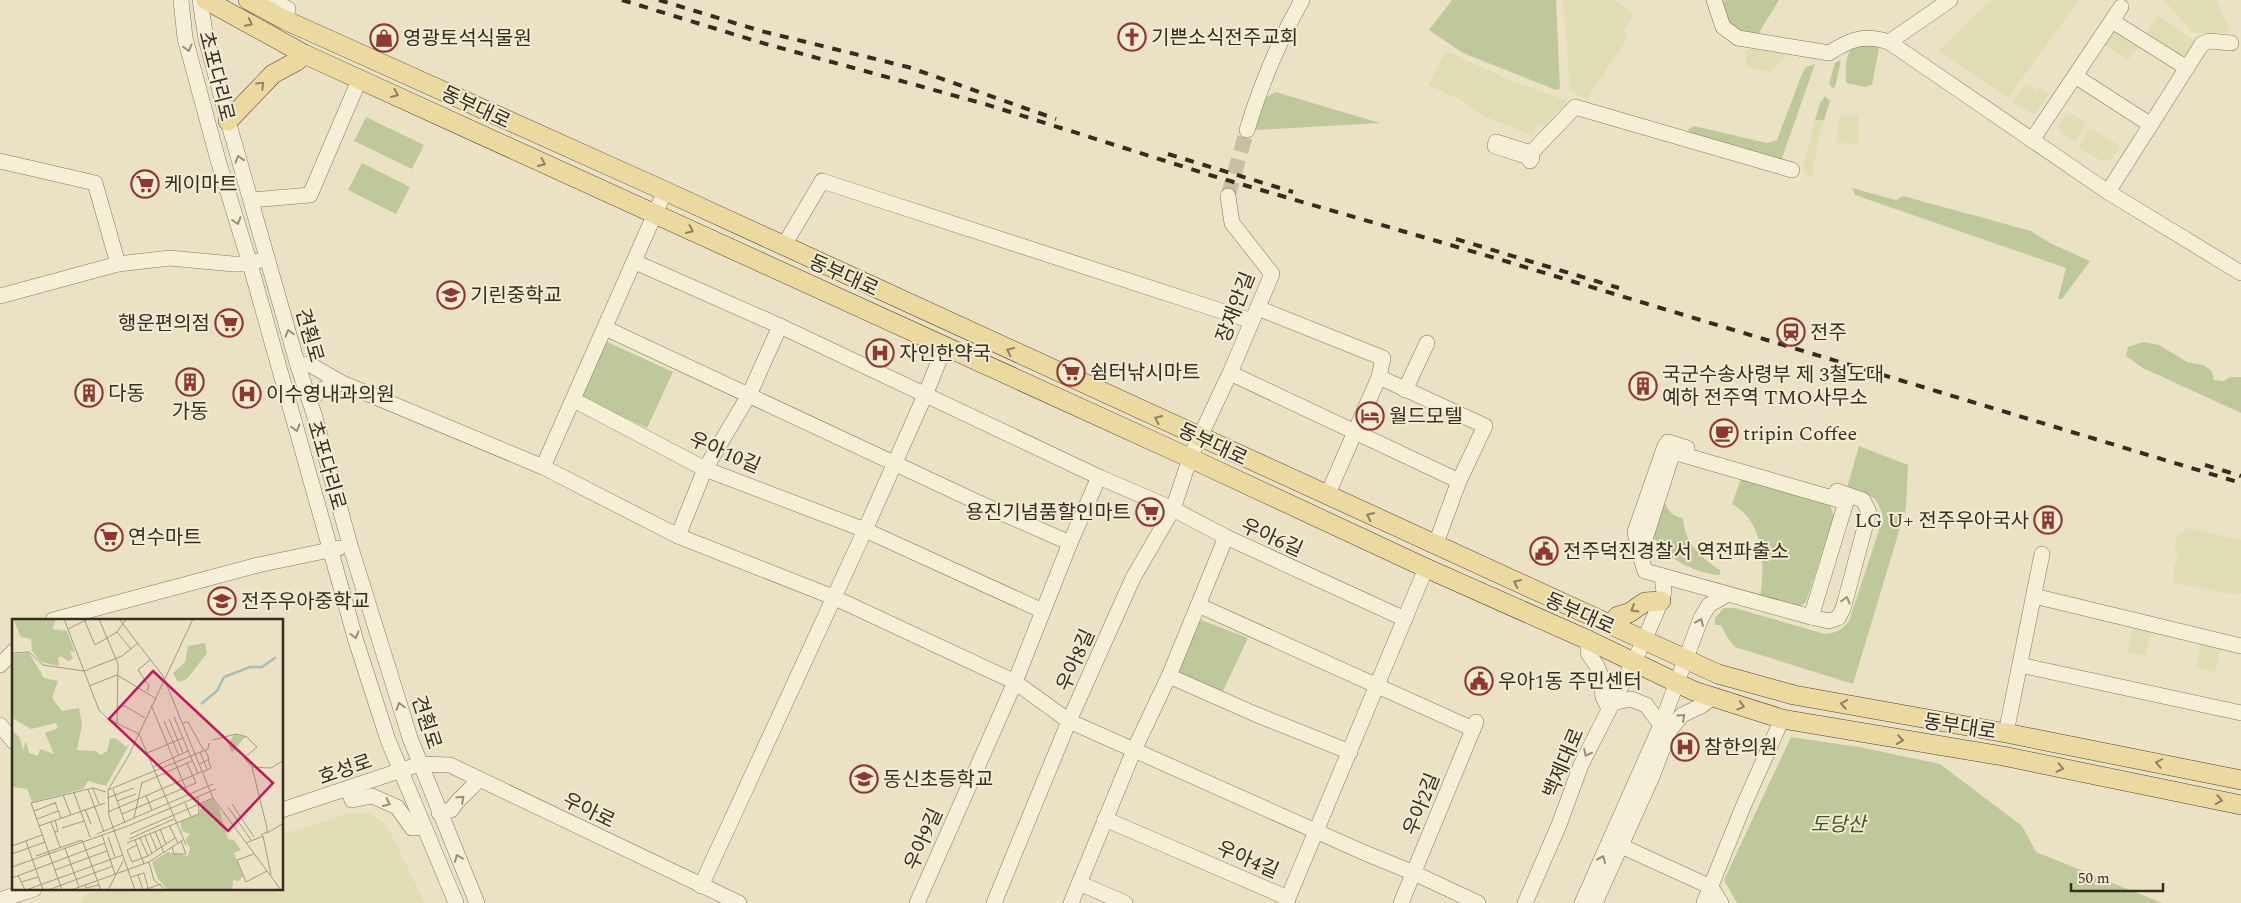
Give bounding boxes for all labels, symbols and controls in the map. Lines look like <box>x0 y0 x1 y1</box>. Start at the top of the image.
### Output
one-way arrow <box>244 17 253 27</box>
church icon: 기쁜소식전주교회 <box>1117 22 1147 52</box>
shop icon: 영광토석식물원 <box>369 23 399 53</box>
place label: 기쁜소식전주교회 <box>1151 23 1298 53</box>
place label: 영광토석식물원 <box>403 24 532 54</box>
street label: 초포다리로 <box>190 28 242 125</box>
one-way arrow <box>182 44 193 53</box>
street label: 동부대로 <box>436 79 515 137</box>
one-way arrow <box>255 82 264 91</box>
one-way arrow <box>390 88 399 99</box>
one-way arrow <box>235 156 245 164</box>
one-way arrow <box>537 156 546 167</box>
supermarket icon: 케이마트 <box>130 169 160 199</box>
place label: 케이마트 <box>164 170 238 200</box>
one-way arrow <box>231 217 241 225</box>
one-way arrow <box>685 224 694 235</box>
street label: 동부대로 <box>804 247 883 305</box>
street label: 장재안길 <box>1209 268 1263 347</box>
school or university icon: 기린중학교 <box>436 280 466 310</box>
place label: 기린중학교 <box>470 281 562 311</box>
street label: 견훤로 <box>287 305 331 366</box>
supermarket icon: 행운편의점 <box>214 308 244 338</box>
place label: 행운편의점 <box>118 309 210 339</box>
station icon: 전주 <box>1776 317 1806 347</box>
place label: 전주 <box>1810 318 1847 348</box>
one-way arrow <box>284 329 294 337</box>
hospital icon: 자인한약국 <box>865 338 895 368</box>
place label: 자인한약국 <box>899 339 991 369</box>
one-way arrow <box>1007 347 1016 357</box>
supermarket icon: 쉼터낚시마트 <box>1056 357 1086 387</box>
place label: 쉼터낚시마트 <box>1090 358 1200 388</box>
place label: 국군수송사령부 제 3철도대 예하 전주역 TMO사무소 <box>1662 360 1884 413</box>
building icon: 가동 <box>175 367 205 397</box>
building icon: 국군수송사령부 제 3철도대 예하 전주역 TMO사무소 <box>1628 371 1658 401</box>
building icon: 다동 <box>74 378 104 408</box>
place label: 다동 <box>108 379 145 409</box>
hospital icon: 이수영내과의원 <box>232 379 262 409</box>
place label: 이수영내과의원 <box>266 380 395 410</box>
place label: 가동 <box>172 397 208 427</box>
hotel icon: 월드모텔 <box>1355 401 1385 431</box>
place label: 월드모텔 <box>1389 402 1463 432</box>
one-way arrow <box>1154 414 1163 425</box>
street label: 동부대로 <box>1173 416 1252 474</box>
street label: 초포다리로 <box>299 417 353 514</box>
cafe icon: tripin Coffee <box>1709 418 1739 448</box>
place label: tripin Coffee <box>1743 419 1857 449</box>
one-way arrow <box>290 424 301 432</box>
street label: 우아10길 <box>684 424 765 481</box>
supermarket icon: 용진기념품할인마트 <box>1135 497 1165 527</box>
place label: 용진기념품할인마트 <box>965 498 1131 528</box>
building icon: LG U+ 전주우아국사 <box>2033 505 2063 535</box>
place label: LG U+ 전주우아국사 <box>1854 506 2029 536</box>
street label: 우아6길 <box>1236 511 1307 565</box>
one-way arrow <box>1366 512 1375 522</box>
supermarket icon: 연수마트 <box>94 522 124 552</box>
place label: 연수마트 <box>128 523 202 553</box>
public building icon: 전주덕진경찰서 역전파출소 <box>1529 536 1559 566</box>
place label: 전주덕진경찰서 역전파출소 <box>1563 537 1789 567</box>
one-way arrow <box>1513 579 1522 590</box>
street label: 동부대로 <box>1540 585 1619 643</box>
school or university icon: 전주우아중학교 <box>207 586 237 616</box>
place label: 전주우아중학교 <box>241 587 370 617</box>
one-way arrow <box>1840 596 1850 604</box>
one-way arrow <box>1630 603 1639 613</box>
one-way arrow <box>1693 618 1704 627</box>
inset map <box>12 619 284 890</box>
street label: 우아8길 <box>1049 625 1103 696</box>
one-way arrow <box>349 630 359 638</box>
public building icon: 우아1동 주민센터 <box>1464 666 1494 696</box>
place label: 우아1동 주민센터 <box>1498 667 1642 697</box>
street label: 견훤로 <box>403 691 449 753</box>
one-way arrow <box>1840 700 1849 710</box>
one-way arrow <box>1737 701 1745 711</box>
one-way arrow <box>396 703 406 711</box>
street label: 동부대로 <box>1921 706 1999 748</box>
one-way arrow <box>1676 714 1685 723</box>
street label: 백제대로 <box>1536 724 1592 803</box>
hospital icon: 참한의원 <box>1670 732 1700 762</box>
place label: 참한의원 <box>1704 733 1778 763</box>
one-way arrow <box>1896 734 1905 744</box>
street label: 호성로 <box>314 747 376 793</box>
one-way arrow <box>1583 747 1593 756</box>
one-way arrow <box>2154 759 2163 769</box>
one-way arrow <box>2056 762 2065 773</box>
school or university icon: 동신초등학교 <box>849 764 879 794</box>
place label: 동신초등학교 <box>883 765 993 795</box>
street label: 우아2길 <box>1396 769 1448 840</box>
street label: 우아로 <box>557 785 620 836</box>
one-way arrow <box>2215 795 2224 805</box>
one-way arrow <box>382 796 391 807</box>
one-way arrow <box>455 796 464 805</box>
street label: 우아9길 <box>897 804 951 875</box>
park label: 도당산 <box>1810 810 1868 840</box>
street label: 우아4길 <box>1212 833 1283 886</box>
one-way arrow <box>453 854 464 863</box>
one-way arrow <box>1596 855 1606 864</box>
scale bar <box>2071 860 2164 892</box>
text: 50 m <box>2078 867 2110 890</box>

